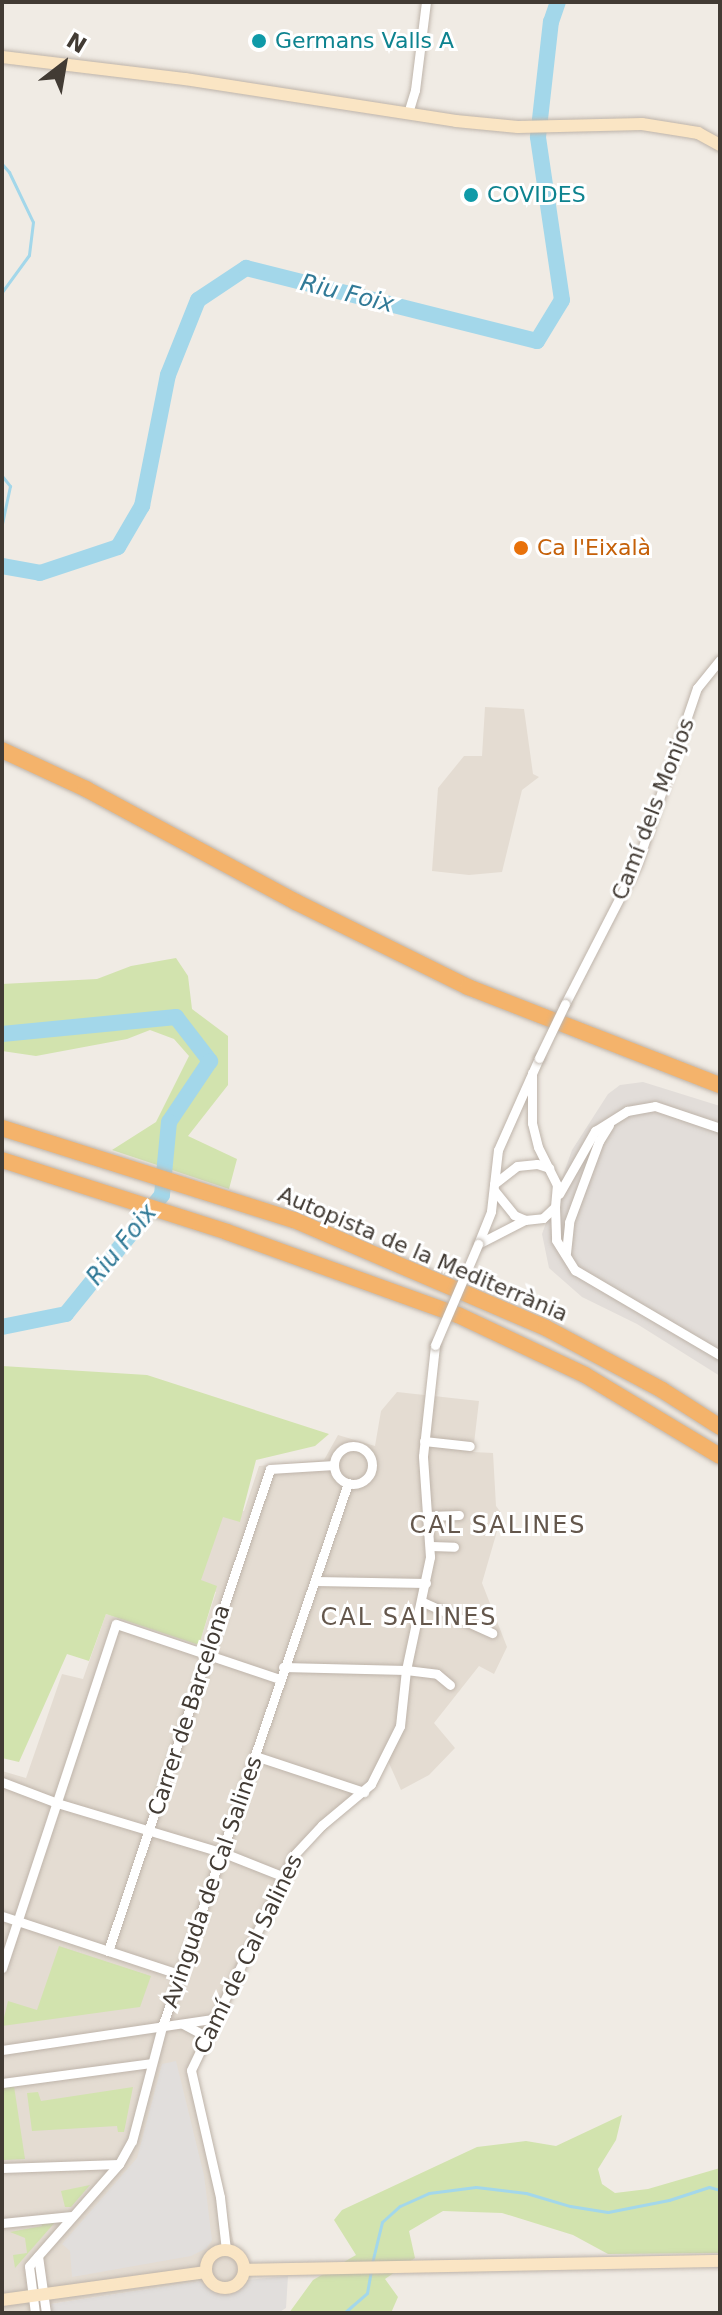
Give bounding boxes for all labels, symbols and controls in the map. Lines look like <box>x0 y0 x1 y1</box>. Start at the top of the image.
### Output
north arrow <box>24 24 104 104</box>
text: N <box>62 28 91 58</box>
place label: Germans Valls A <box>275 28 454 54</box>
marker: Germans Valls A <box>250 32 268 50</box>
place label: COVIDES <box>487 182 586 208</box>
marker: COVIDES <box>462 186 480 204</box>
water label: Riu Foix <box>297 268 397 320</box>
place label: Ca l'Eixalà <box>537 535 651 561</box>
marker: Ca l'Eixalà <box>512 539 530 557</box>
street label: Camí dels Monjos <box>606 714 700 904</box>
street label: Autopista de la Mediterrània <box>274 1181 572 1327</box>
water label: Riu Foix <box>81 1199 163 1291</box>
district label: CAL SALINES <box>409 1512 587 1540</box>
street label: Carrer de Barcelona <box>142 1601 236 1819</box>
district label: CAL SALINES <box>320 1604 498 1632</box>
street label: Avinguda de Cal Salines <box>157 1753 267 2011</box>
street label: Camí de Cal Salines <box>188 1850 308 2058</box>

